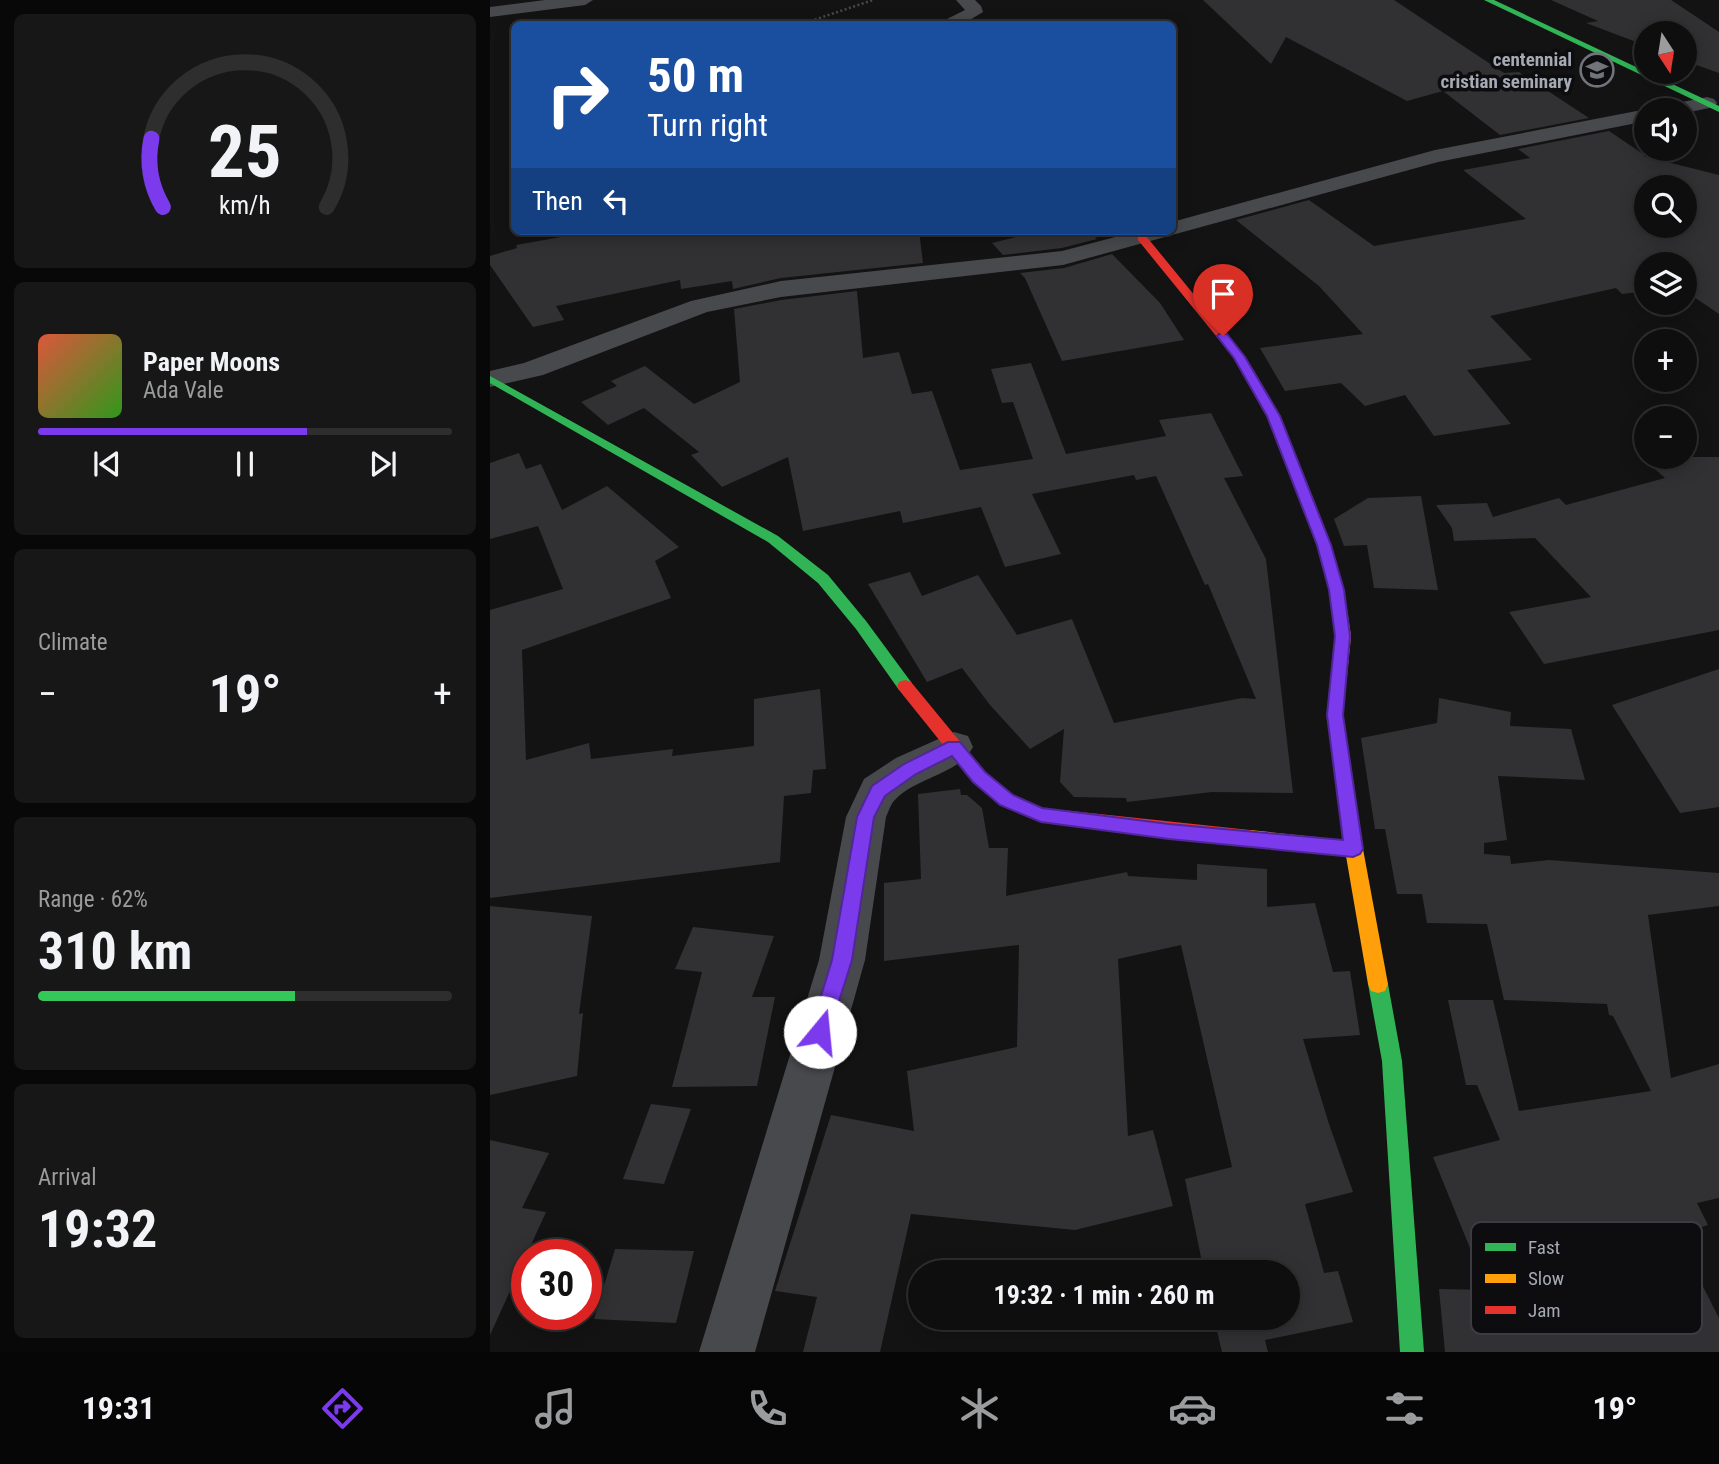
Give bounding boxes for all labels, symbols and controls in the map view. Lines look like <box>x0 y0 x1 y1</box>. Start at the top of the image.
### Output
north arrow <box>1634 21 1698 84</box>
map controls <box>1634 21 1697 469</box>
text: 50 m <box>647 47 744 104</box>
place label: centennial cristian seminary <box>1440 48 1573 93</box>
icon: right <box>532 49 623 140</box>
school or university icon: centennial cristian seminary <box>1578 51 1616 89</box>
button: sound <box>1634 98 1697 161</box>
text: Turn right <box>647 106 768 144</box>
text: 25 <box>208 109 282 195</box>
button: search <box>1634 175 1697 238</box>
icon: left <box>597 182 635 220</box>
text: Then <box>532 186 583 216</box>
text: km/h <box>219 191 271 220</box>
button: layers <box>1634 252 1697 315</box>
pin <box>1193 264 1253 336</box>
icon: arrive <box>1204 275 1242 313</box>
button: + <box>1634 329 1697 392</box>
text: Paper Moons <box>143 347 280 377</box>
text: Ada Vale <box>143 377 223 404</box>
button: − <box>1634 406 1697 469</box>
icon: previous <box>88 445 126 483</box>
icon: pause <box>226 445 264 483</box>
icon: next <box>364 445 402 483</box>
text: Climate <box>38 629 108 656</box>
text: 19° <box>209 664 281 725</box>
text: − <box>38 672 57 716</box>
text: + <box>433 672 452 716</box>
text: Range · 62% <box>38 886 148 913</box>
text: 310 km <box>38 921 192 982</box>
position arrow <box>783 995 857 1069</box>
text: Arrival <box>38 1164 97 1191</box>
text: 19:32 <box>38 1199 157 1260</box>
legend <box>1471 1222 1702 1334</box>
text: Fast <box>1528 1236 1560 1259</box>
speed limit sign: 30 <box>511 1239 602 1330</box>
text: Slow <box>1528 1267 1564 1290</box>
text: 19:32 · 1 min · 260 m <box>994 1280 1214 1310</box>
text: Jam <box>1528 1299 1561 1322</box>
icon: directions <box>318 1384 367 1433</box>
icon: music <box>531 1384 580 1433</box>
icon: phone <box>743 1384 792 1433</box>
icon: climate <box>955 1384 1004 1433</box>
icon: car <box>1168 1384 1217 1433</box>
icon: filters <box>1380 1384 1429 1433</box>
text: 19:31 <box>82 1389 155 1427</box>
text: 19° <box>1593 1389 1637 1427</box>

